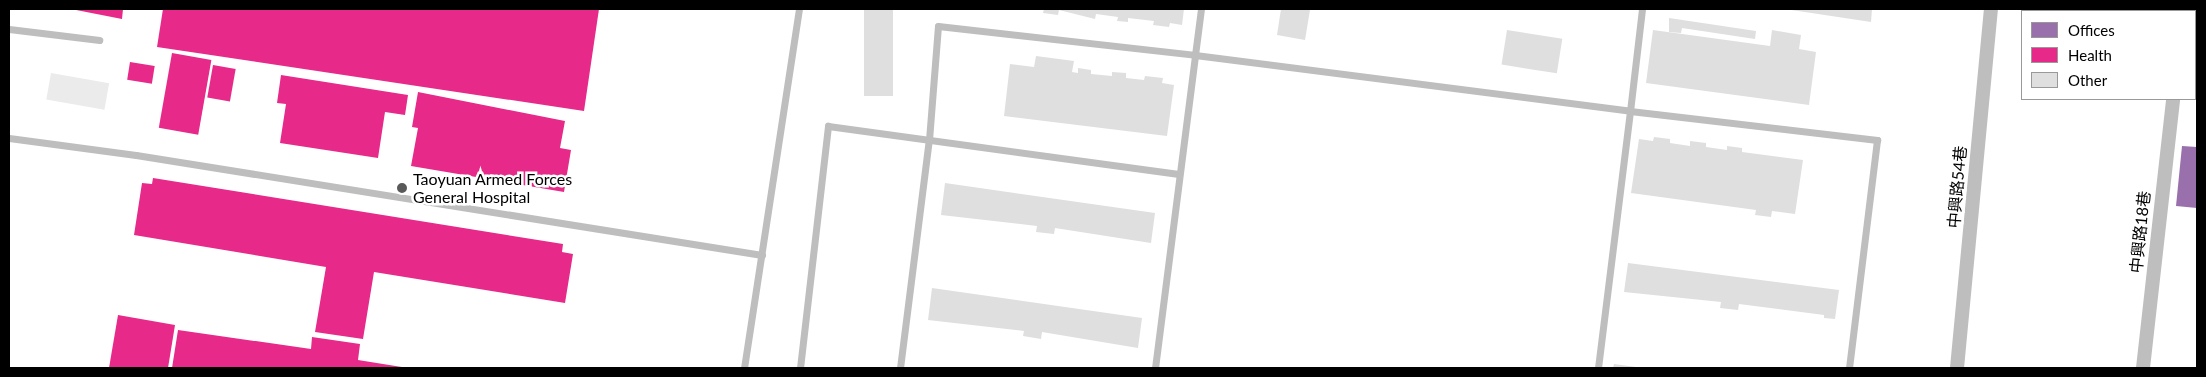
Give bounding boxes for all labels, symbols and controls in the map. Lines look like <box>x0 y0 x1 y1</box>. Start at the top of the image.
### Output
legend <box>2021 10 2196 100</box>
text: Offices <box>2068 21 2115 39</box>
text: Health <box>2068 46 2112 64</box>
text: Other <box>2068 71 2107 89</box>
street label: 中興路54巷 <box>1944 145 1970 229</box>
place label: Taoyuan Armed Forces General Hospital <box>413 169 573 207</box>
marker: Taoyuan Armed Forces General Hospital <box>395 181 409 195</box>
street label: 中興路18巷 <box>2126 190 2154 274</box>

